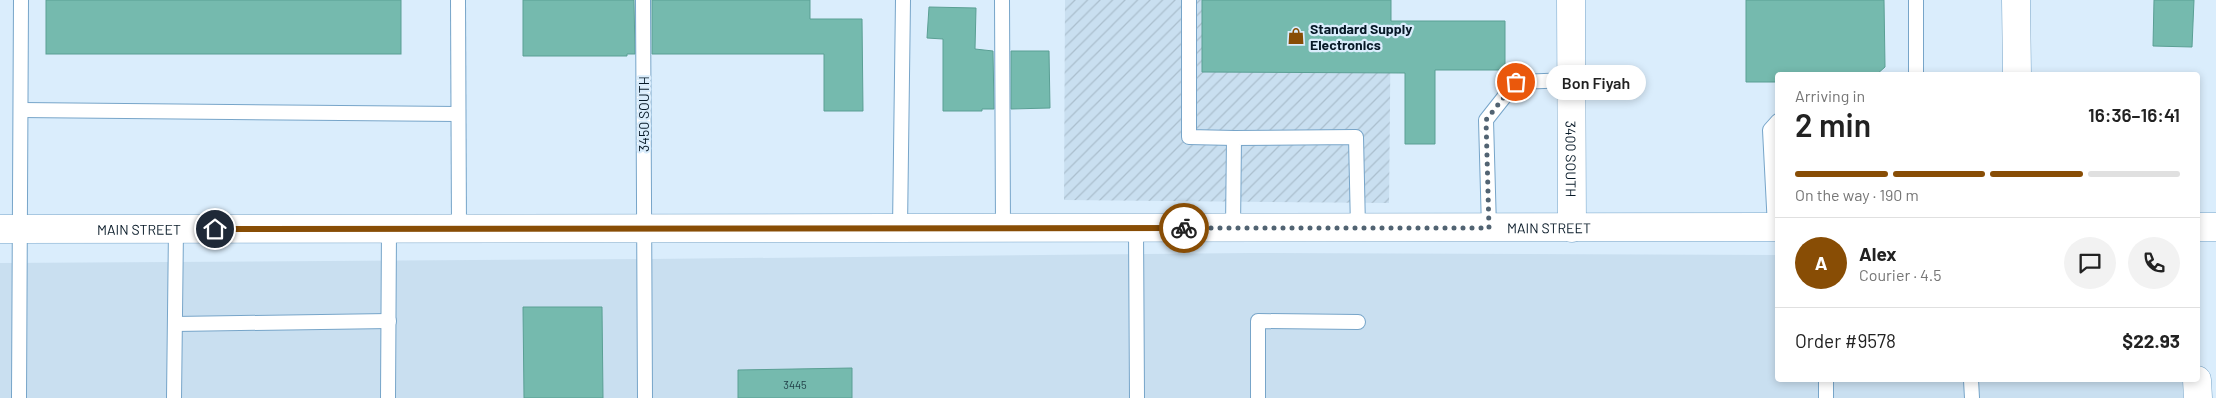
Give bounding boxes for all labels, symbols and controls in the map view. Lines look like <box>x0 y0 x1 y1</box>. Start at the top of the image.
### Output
place label: Standard Supply Electronics <box>1310 20 1412 53</box>
shop icon: Standard Supply Electronics <box>1286 26 1306 46</box>
pin <box>1495 61 1537 103</box>
callout: Bon Fiyah <box>1546 64 1646 100</box>
icon: bag <box>1502 68 1530 96</box>
text: Bon Fiyah <box>1562 73 1630 92</box>
street label: 3450 SOUTH <box>635 76 652 152</box>
text: Arriving in <box>1795 86 1865 105</box>
text: 16:36–16:41 <box>2088 103 2180 126</box>
text: 2 min <box>1795 105 1871 143</box>
street label: 3400 SOUTH <box>1563 121 1580 197</box>
text: On the way · 190 m <box>1795 185 1919 204</box>
courier <box>1159 203 1209 253</box>
pin <box>194 208 236 250</box>
icon: bike <box>1170 214 1198 242</box>
icon: home <box>201 215 229 243</box>
street label: MAIN STREET <box>1507 219 1591 236</box>
street label: MAIN STREET <box>97 220 181 237</box>
button: chat <box>2064 237 2116 289</box>
button: phone <box>2128 237 2180 289</box>
text: Alex <box>1859 242 1897 265</box>
text: A <box>1815 251 1827 274</box>
text: Courier · 4.5 <box>1859 265 1942 284</box>
text: Order #9578 <box>1795 329 1896 352</box>
text: $22.93 <box>2122 329 2180 352</box>
house number: 3445 <box>783 378 807 391</box>

